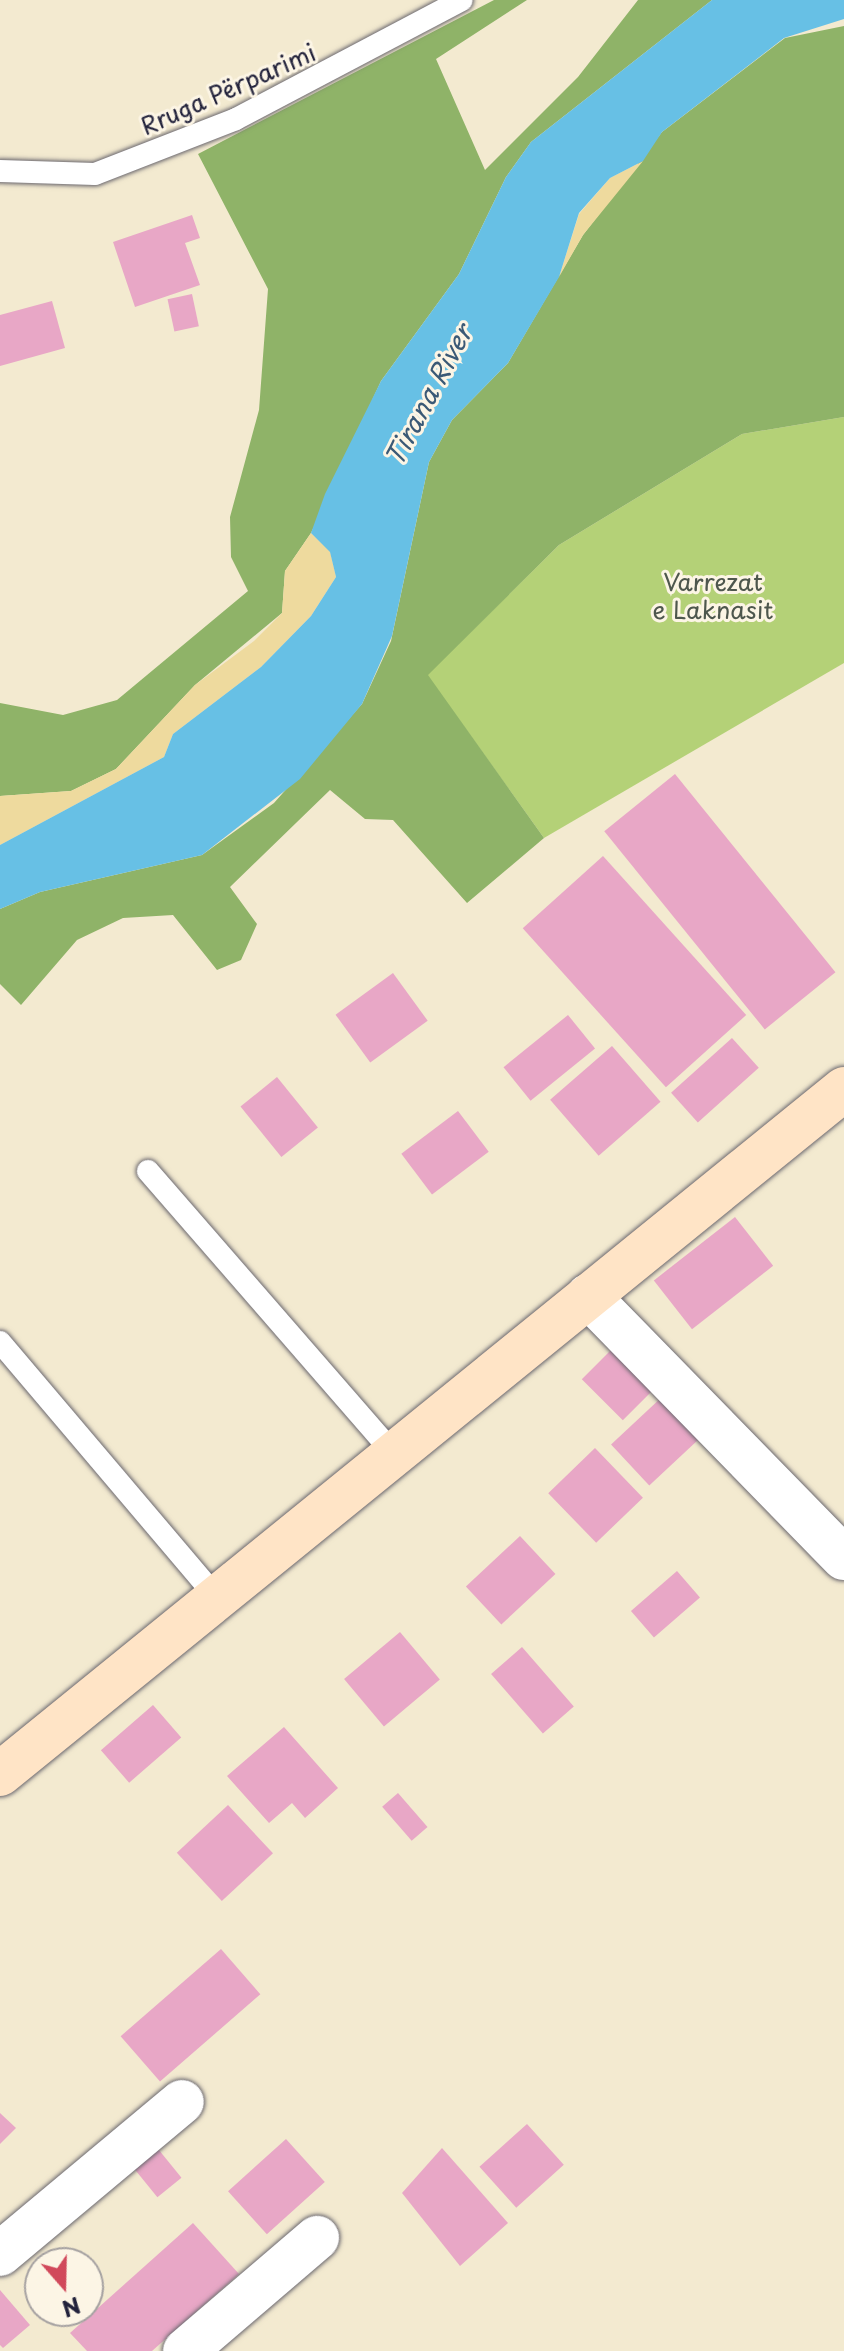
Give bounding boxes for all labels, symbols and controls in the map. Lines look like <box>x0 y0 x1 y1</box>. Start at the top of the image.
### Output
street label: Rruga Përparimi <box>135 37 321 141</box>
water label: Tirana River <box>378 319 478 471</box>
park label: Varrezat e Laknasit <box>652 568 774 624</box>
north arrow <box>24 2247 104 2327</box>
text: N <box>58 2290 86 2327</box>

